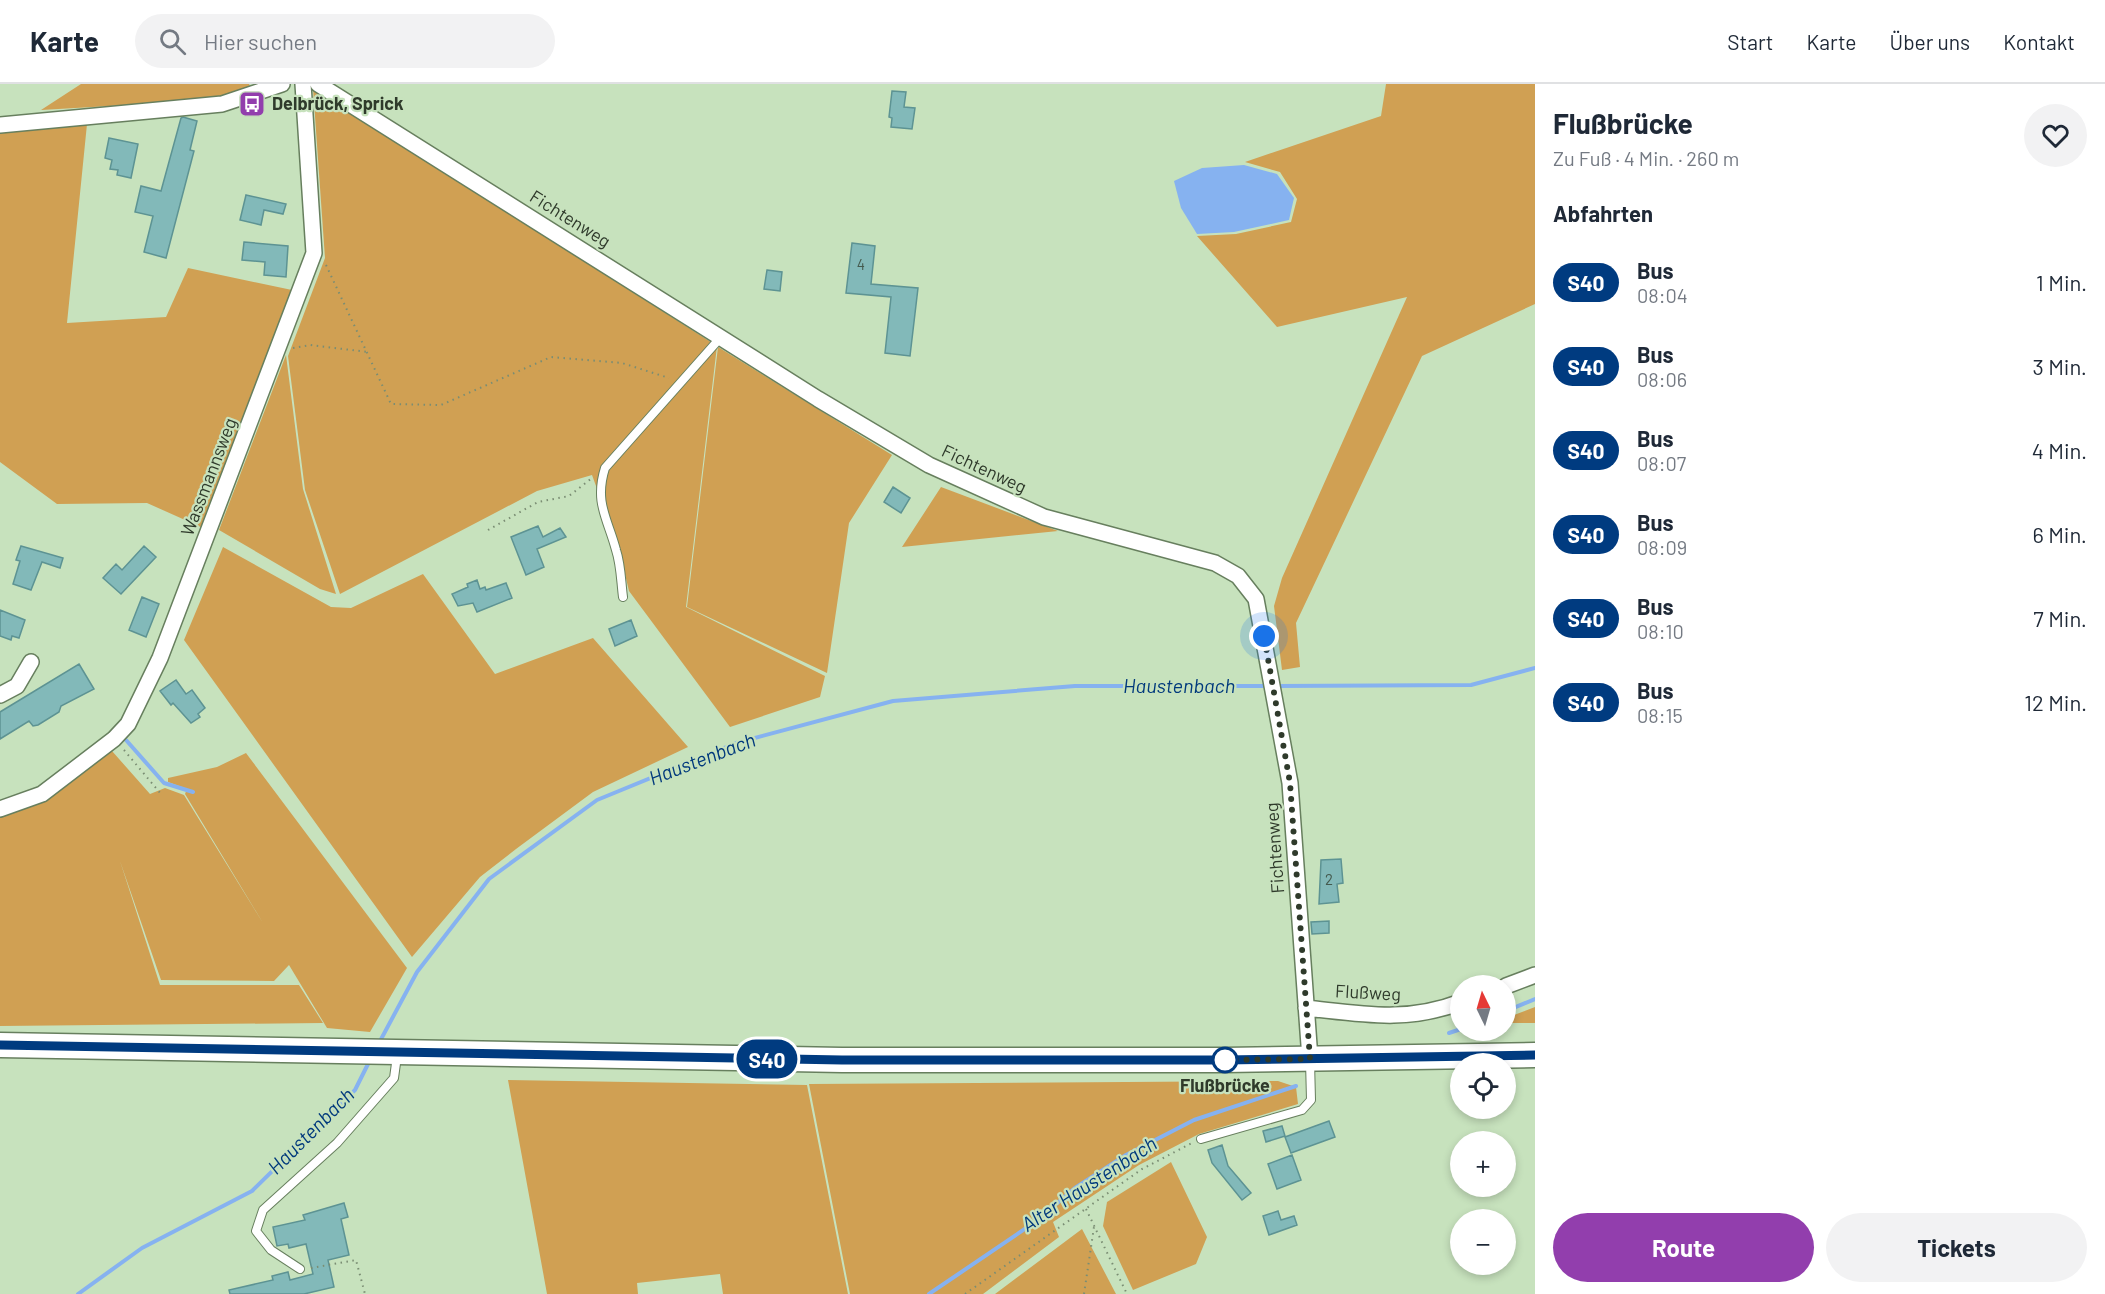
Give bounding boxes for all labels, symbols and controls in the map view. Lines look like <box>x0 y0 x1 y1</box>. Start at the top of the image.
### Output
search box <box>135 14 555 68</box>
text: Karte <box>30 24 99 58</box>
icon: search <box>156 25 189 58</box>
text: Hier suchen <box>204 28 317 54</box>
text: Start <box>1727 29 1774 54</box>
text: Karte <box>1807 29 1857 54</box>
text: Über uns <box>1890 29 1970 54</box>
text: Kontakt <box>2003 29 2075 54</box>
bus stop icon: Delbrück, Sprick <box>237 89 267 119</box>
place label: Delbrück, Sprick <box>272 92 404 114</box>
button: heart <box>2024 104 2087 167</box>
text: Flußbrücke <box>1553 106 1693 140</box>
text: Zu Fuß · 4 Min. · 260 m <box>1553 146 1739 170</box>
street label: Fichtenweg <box>526 185 615 252</box>
text: Abfahrten <box>1553 200 1653 226</box>
house number: 4 <box>857 255 865 273</box>
text: Bus <box>1637 257 1674 283</box>
text: 1 Min. <box>2036 269 2087 295</box>
text: S40 <box>1567 270 1605 295</box>
text: 08:04 <box>1637 283 1688 307</box>
text: Bus <box>1637 341 1674 367</box>
text: 3 Min. <box>2032 353 2087 379</box>
text: S40 <box>1567 354 1605 379</box>
text: 08:06 <box>1637 367 1687 391</box>
street label: Wassmannsweg <box>175 415 241 539</box>
text: Bus <box>1637 425 1674 451</box>
text: 4 Min. <box>2032 437 2087 463</box>
text: S40 <box>1567 438 1605 463</box>
street label: Fichtenweg <box>938 439 1030 497</box>
text: 08:07 <box>1637 451 1686 475</box>
text: Bus <box>1637 509 1674 535</box>
text: 6 Min. <box>2032 521 2087 547</box>
text: S40 <box>1567 522 1605 547</box>
text: 08:09 <box>1637 535 1687 559</box>
text: Bus <box>1637 593 1674 619</box>
text: 7 Min. <box>2033 605 2087 631</box>
text: S40 <box>1567 606 1605 631</box>
text: 08:10 <box>1637 619 1684 643</box>
your location <box>1249 621 1279 651</box>
water label: Haustenbach <box>1123 673 1235 697</box>
text: Bus <box>1637 677 1674 703</box>
text: 12 Min. <box>2024 689 2087 715</box>
text: S40 <box>1567 690 1605 715</box>
text: 08:15 <box>1637 703 1683 727</box>
water label: Haustenbach <box>645 727 758 789</box>
street label: Fichtenweg <box>1260 802 1288 894</box>
house number: 2 <box>1325 870 1333 888</box>
north arrow <box>1450 975 1516 1041</box>
map controls <box>1450 975 1516 1275</box>
street label: Flußweg <box>1335 979 1401 1005</box>
line badge: S40 <box>732 1040 801 1078</box>
text: S40 <box>748 1047 786 1072</box>
marker: Flußbrücke <box>1212 1047 1238 1073</box>
button: locate <box>1450 1053 1516 1119</box>
place label: Flußbrücke <box>1180 1074 1270 1096</box>
water label: Haustenbach <box>262 1082 358 1178</box>
water label: Alter Haustenbach <box>1016 1130 1161 1236</box>
button: + <box>1450 1131 1516 1197</box>
button: − <box>1450 1209 1516 1275</box>
button: Route <box>1553 1213 1814 1282</box>
button: Tickets <box>1826 1213 2087 1282</box>

